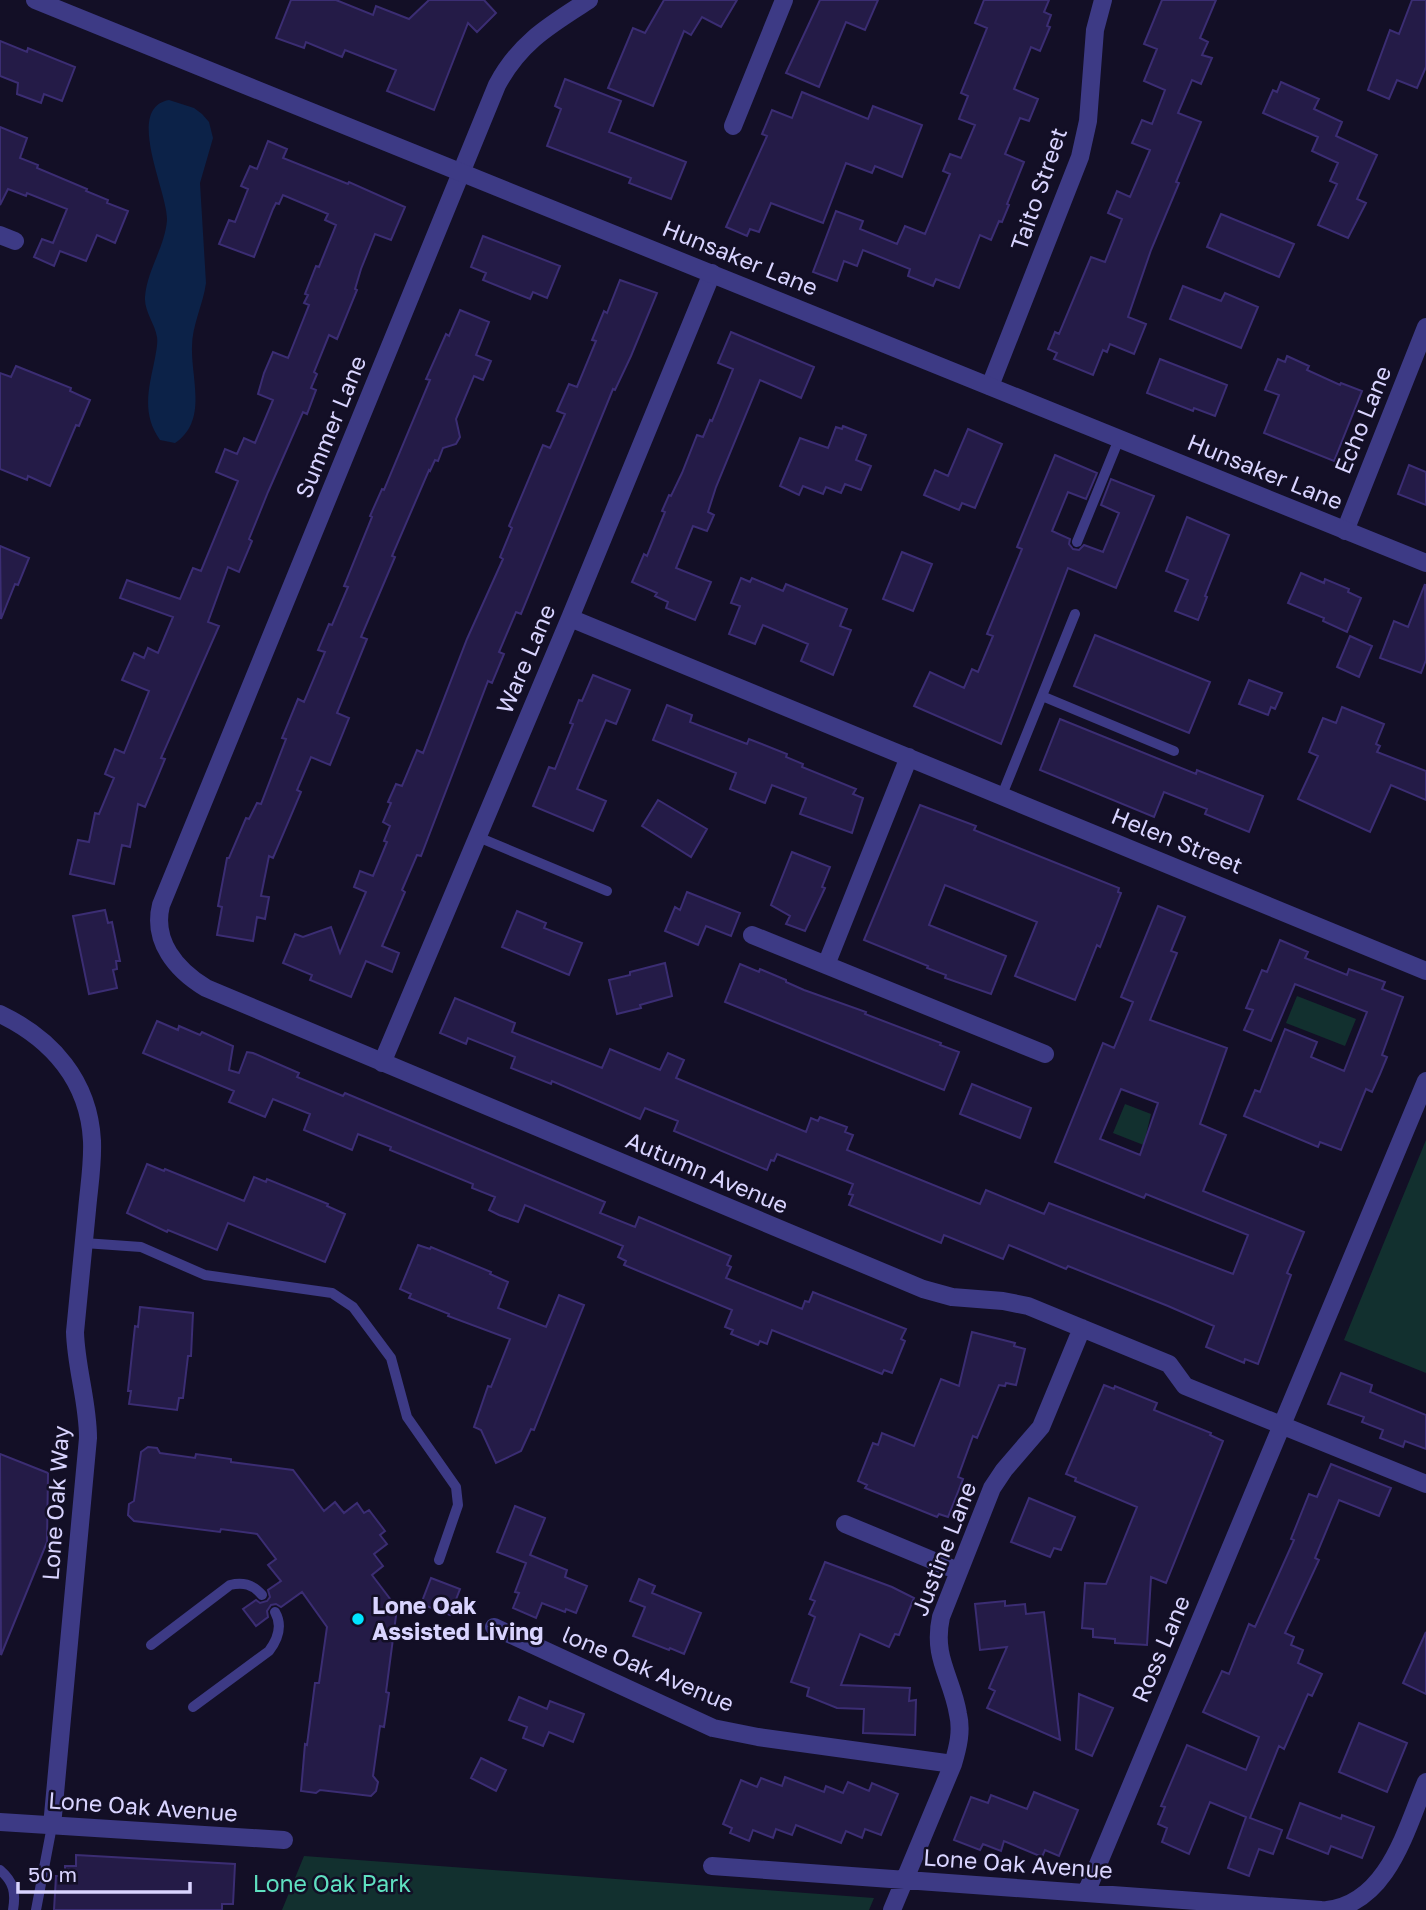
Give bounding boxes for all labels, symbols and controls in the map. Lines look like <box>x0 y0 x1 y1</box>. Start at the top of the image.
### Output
street label: Taito Street <box>1004 124 1072 254</box>
street label: Hunsaker Lane <box>659 213 822 301</box>
street label: Summer Lane <box>289 351 371 502</box>
street label: Echo Lane <box>1328 362 1396 478</box>
street label: Hunsaker Lane <box>1184 427 1347 515</box>
street label: Ware Lane <box>490 600 561 717</box>
street label: Helen Street <box>1108 801 1247 879</box>
street label: Autumn Avenue <box>622 1125 793 1219</box>
street label: Lone Oak Way <box>36 1424 74 1581</box>
street label: Justine Lane <box>905 1478 981 1620</box>
place label: Lone Oak Assisted Living <box>372 1591 543 1645</box>
street label: Ross Lane <box>1125 1591 1195 1706</box>
marker: Lone Oak Assisted Living <box>350 1611 366 1627</box>
street label: lone Oak Avenue <box>558 1619 739 1717</box>
street label: Lone Oak Avenue <box>47 1785 239 1827</box>
street label: Lone Oak Avenue <box>922 1842 1114 1884</box>
scale bar <box>18 1850 189 1894</box>
text: 50 m <box>28 1861 77 1887</box>
park label: Lone Oak Park <box>253 1869 411 1897</box>

